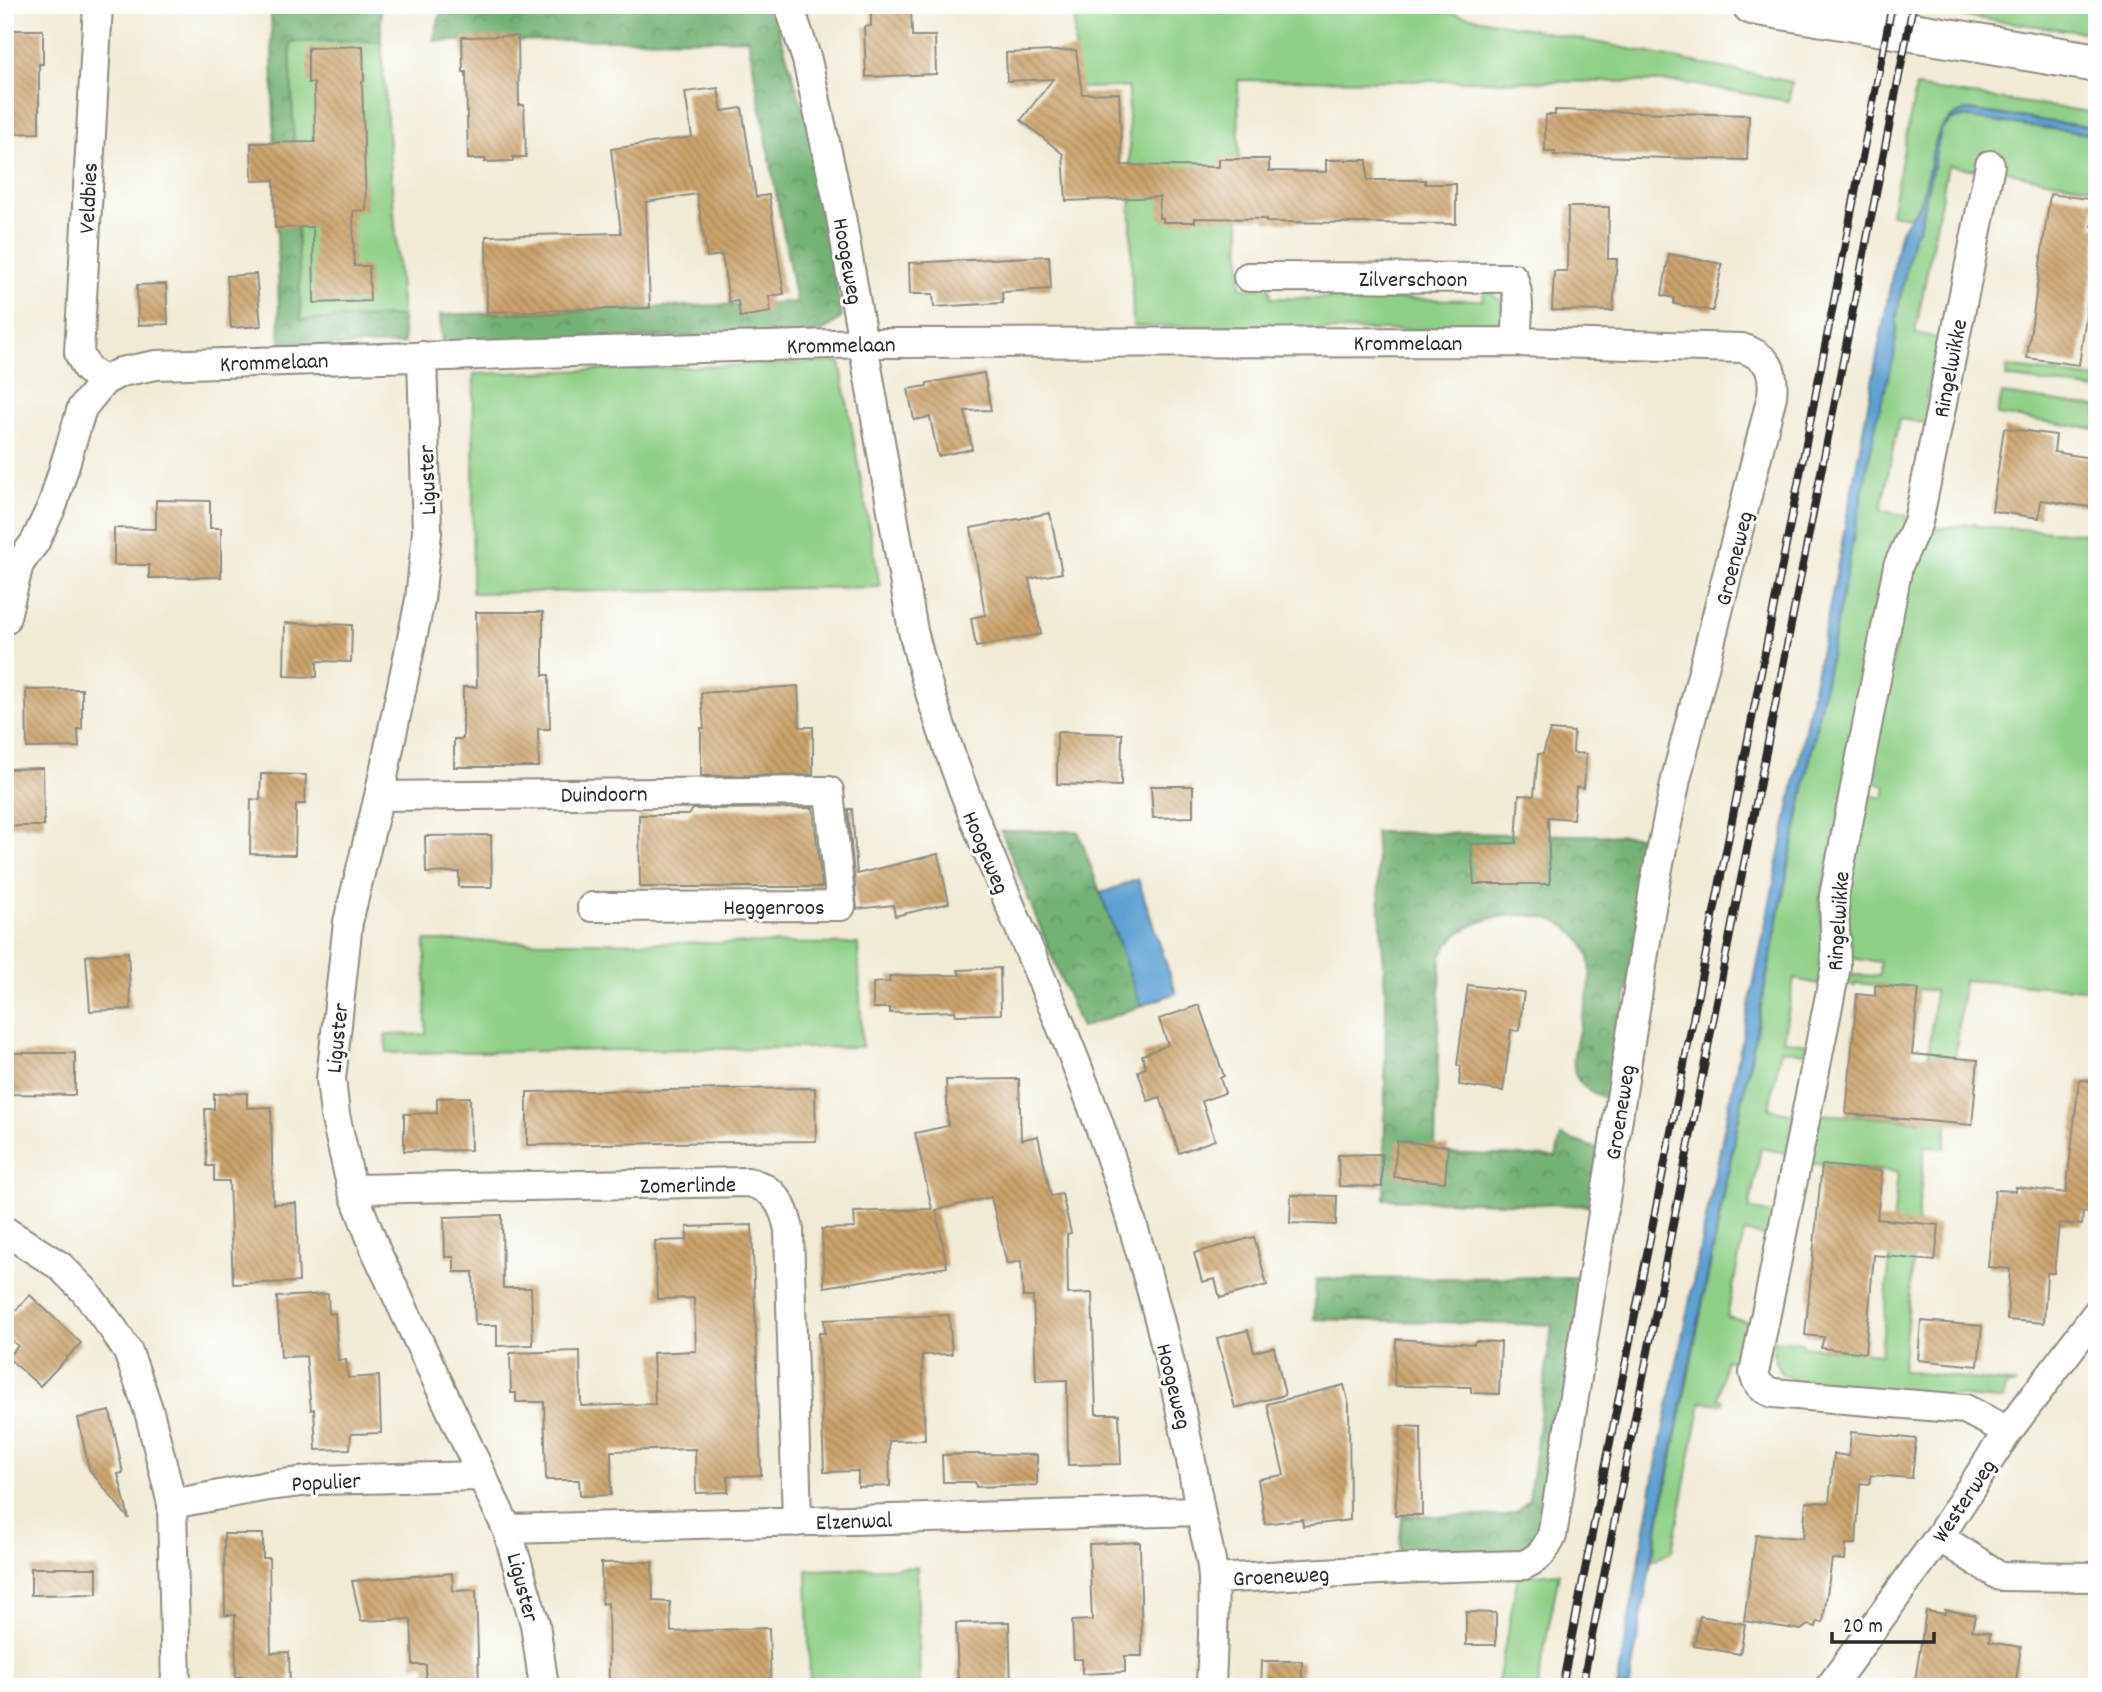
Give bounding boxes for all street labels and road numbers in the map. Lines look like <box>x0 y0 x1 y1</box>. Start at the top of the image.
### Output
street label: Veldbies <box>72 162 109 235</box>
street label: Hoogeweg <box>822 216 869 308</box>
street label: Zilverschoon <box>1359 265 1467 298</box>
street label: Ringelwikke <box>1927 317 1978 421</box>
street label: Krommelaan <box>1354 329 1462 362</box>
street label: Krommelaan <box>786 330 896 365</box>
street label: Krommelaan <box>219 346 329 383</box>
street label: Liguster <box>412 444 447 516</box>
street label: Groeneweg <box>1709 508 1764 610</box>
street label: Duindoorn <box>560 779 648 814</box>
street label: Hoogeweg <box>952 807 1016 900</box>
street label: Ringelwikke <box>1821 870 1860 972</box>
street label: Heggenroos <box>723 893 825 926</box>
street label: Liguster <box>319 1001 360 1075</box>
street label: Groeneweg <box>1599 1062 1646 1163</box>
street label: Zomerlinde <box>640 1170 736 1205</box>
street label: Hoogeweg <box>1145 1340 1198 1433</box>
street label: Westerweg <box>1926 1453 2006 1551</box>
street label: Populier <box>291 1466 362 1503</box>
street label: Elzenwal <box>815 1506 893 1541</box>
street label: Liguster <box>496 1550 546 1627</box>
street label: Groeneweg <box>1232 1559 1330 1597</box>

